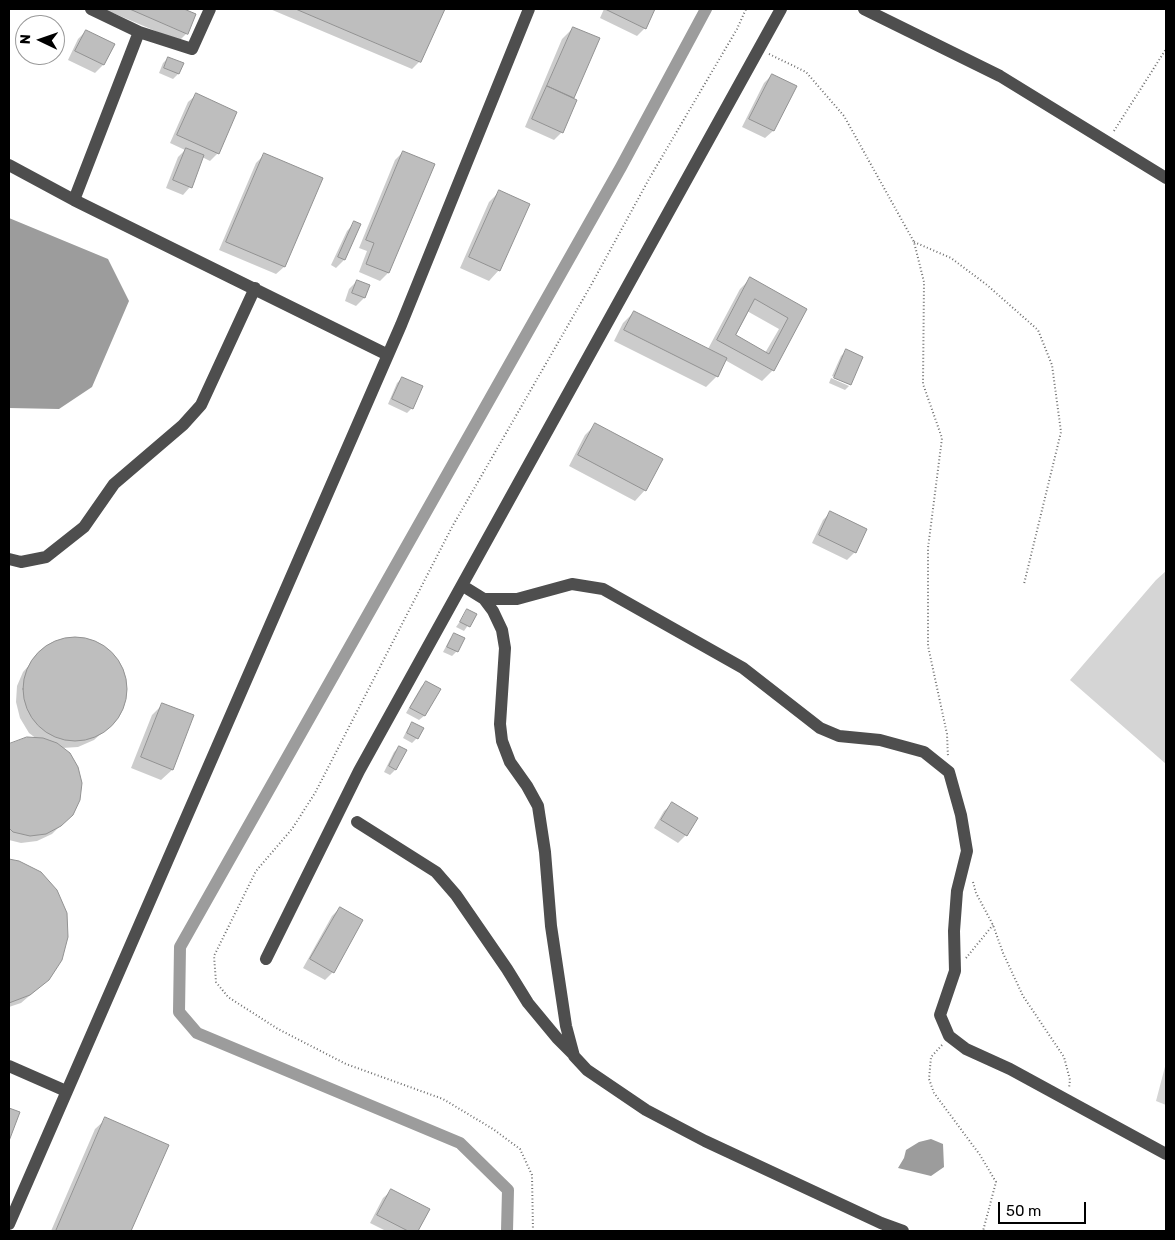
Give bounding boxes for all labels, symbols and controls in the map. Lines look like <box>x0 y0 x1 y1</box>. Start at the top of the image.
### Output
north arrow <box>15 15 65 65</box>
text: N <box>17 34 34 45</box>
scale bar <box>1000 1192 1088 1224</box>
text: 50 m <box>1006 1202 1041 1220</box>

